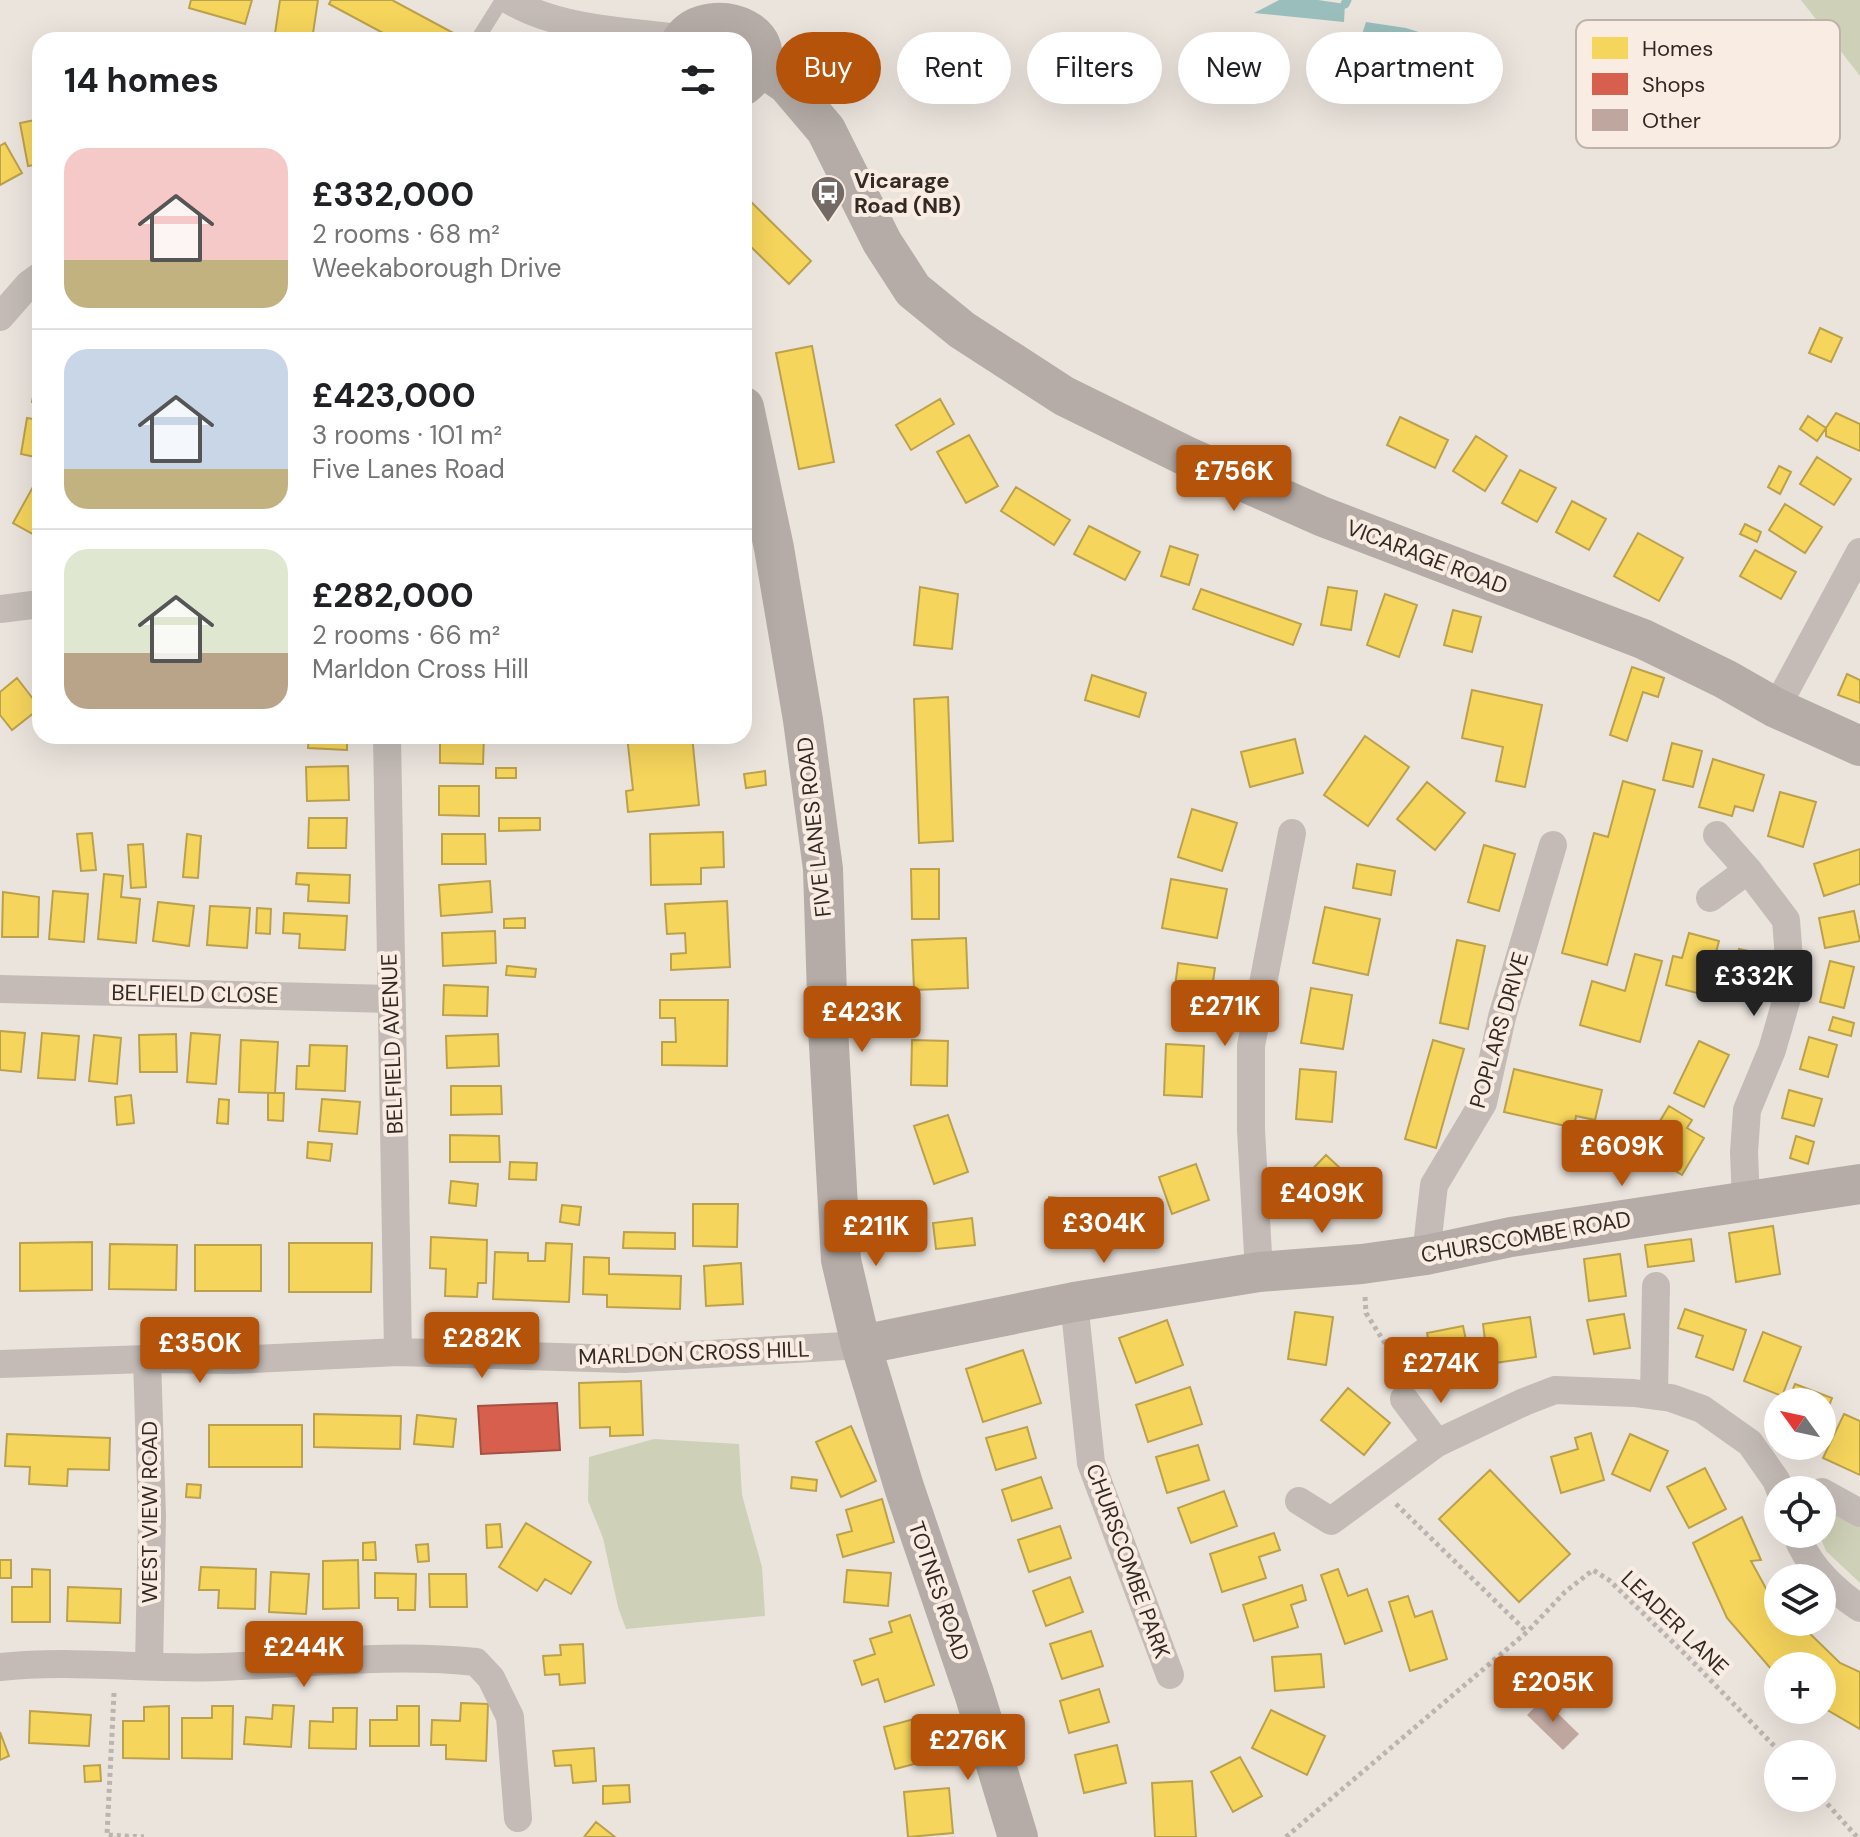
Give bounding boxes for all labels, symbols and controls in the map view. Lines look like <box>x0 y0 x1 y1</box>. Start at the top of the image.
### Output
legend <box>1576 20 1840 148</box>
chip: Buy <box>776 32 881 104</box>
chip: Rent <box>897 32 1011 104</box>
chip: Filters <box>1027 32 1162 104</box>
chip: New <box>1178 32 1290 104</box>
chip: Apartment <box>1306 32 1503 104</box>
text: Homes <box>1642 34 1713 63</box>
text: 14 homes <box>64 58 219 103</box>
icon: filters <box>676 58 720 102</box>
text: Shops <box>1642 70 1705 99</box>
text: Other <box>1642 106 1701 135</box>
place label: Vicarage Road (NB) <box>854 166 961 220</box>
text: £332,000 <box>312 172 474 217</box>
bus stop icon: Vicarage Road (NB) <box>809 174 847 224</box>
icon: home <box>128 180 224 276</box>
text: 2 rooms · 68 m² <box>312 217 500 251</box>
text: Weekaborough Drive <box>312 251 562 285</box>
text: £423,000 <box>312 373 476 418</box>
icon: home <box>128 381 224 477</box>
text: 3 rooms · 101 m² <box>312 418 502 452</box>
pin: £756K <box>1178 445 1290 513</box>
text: Five Lanes Road <box>312 452 505 486</box>
text: £756K <box>1194 454 1274 488</box>
street label: VICARAGE ROAD <box>1342 513 1512 601</box>
text: £282,000 <box>312 573 474 618</box>
icon: home <box>128 581 224 677</box>
text: 2 rooms · 66 m² <box>312 618 500 652</box>
text: Marldon Cross Hill <box>312 652 529 686</box>
street label: FIVE LANES ROAD <box>790 735 838 919</box>
street label: POPLARS DRIVE <box>1463 949 1535 1111</box>
pin: £332K <box>1698 950 1810 1018</box>
street label: BELFIELD AVENUE <box>374 953 410 1135</box>
text: £332K <box>1714 959 1794 993</box>
street label: BELFIELD CLOSE <box>111 978 279 1010</box>
pin: £271K <box>1169 980 1281 1048</box>
pin: £423K <box>806 986 918 1054</box>
text: £271K <box>1189 989 1261 1023</box>
text: £423K <box>822 995 902 1029</box>
pin: £609K <box>1566 1120 1678 1188</box>
text: £609K <box>1580 1129 1664 1163</box>
pin: £409K <box>1266 1167 1378 1235</box>
text: £409K <box>1280 1176 1365 1210</box>
pin: £304K <box>1048 1197 1160 1265</box>
pin: £211K <box>820 1200 932 1268</box>
street label: CHURSCOMBE ROAD <box>1419 1204 1633 1270</box>
text: £304K <box>1062 1206 1146 1240</box>
text: £211K <box>842 1209 910 1243</box>
pin: £282K <box>426 1312 538 1380</box>
pin: £350K <box>144 1317 256 1385</box>
text: £282K <box>442 1321 522 1355</box>
text: £350K <box>158 1326 242 1360</box>
street label: MARLDON CROSS HILL <box>578 1334 810 1372</box>
pin: £274K <box>1385 1337 1497 1405</box>
text: £274K <box>1402 1346 1480 1380</box>
north arrow <box>1764 1388 1836 1460</box>
map controls <box>1764 1388 1836 1812</box>
street label: WEST VIEW ROAD <box>135 1421 164 1603</box>
street label: CHURSCOMBE PARK <box>1079 1460 1177 1663</box>
button: locate <box>1764 1476 1836 1548</box>
street label: TOTNES ROAD <box>902 1518 976 1664</box>
street label: LEADER LANE <box>1615 1564 1735 1682</box>
button: layers <box>1764 1564 1836 1636</box>
pin: £244K <box>248 1621 360 1689</box>
text: £244K <box>263 1630 345 1664</box>
button: + <box>1764 1652 1836 1724</box>
pin: £205K <box>1497 1656 1609 1724</box>
text: £205K <box>1512 1665 1594 1699</box>
pin: £276K <box>912 1714 1024 1782</box>
text: £276K <box>929 1723 1007 1757</box>
button: − <box>1764 1740 1836 1812</box>

